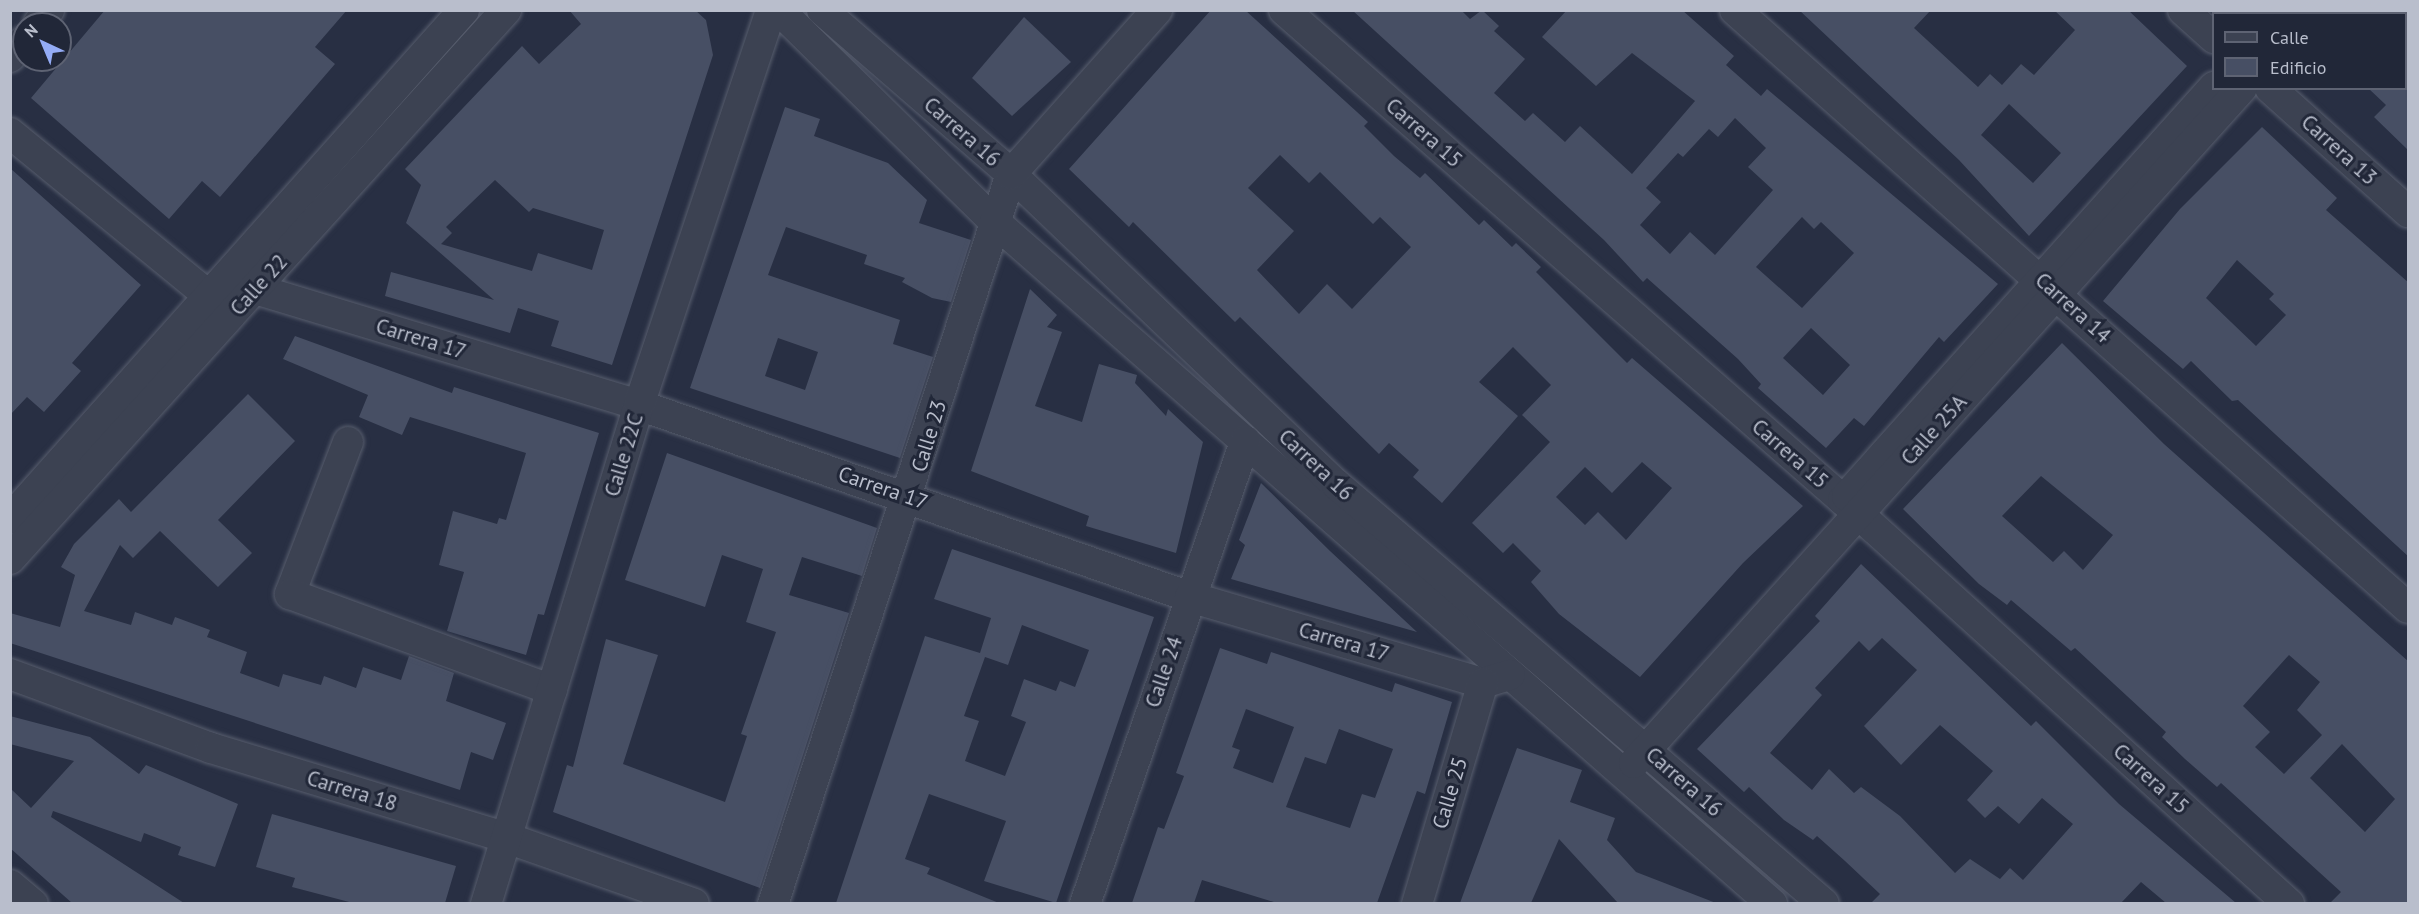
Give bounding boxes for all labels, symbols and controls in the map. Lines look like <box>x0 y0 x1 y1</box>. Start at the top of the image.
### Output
north arrow <box>12 12 72 72</box>
legend <box>2212 12 2407 90</box>
text: N <box>20 20 42 41</box>
text: Calle <box>2270 26 2309 49</box>
text: Edificio <box>2270 56 2326 79</box>
street label: Carrera 16 <box>919 92 1005 172</box>
street label: Carrera 15 <box>1381 93 1467 173</box>
street label: Carrera 13 <box>2296 110 2382 190</box>
street label: Calle 22 <box>225 249 293 321</box>
street label: Carrera 14 <box>2030 268 2116 348</box>
street label: Carrera 17 <box>373 313 469 365</box>
street label: Calle 25A <box>1896 390 1972 470</box>
street label: Calle 23 <box>906 397 952 475</box>
street label: Calle 22C <box>599 410 649 500</box>
street label: Carrera 15 <box>1747 414 1833 494</box>
street label: Carrera 16 <box>1273 424 1359 506</box>
street label: Carrera 17 <box>835 461 931 515</box>
street label: Carrera 17 <box>1296 617 1392 667</box>
street label: Calle 24 <box>1140 633 1188 711</box>
street label: Carrera 15 <box>2108 739 2194 819</box>
street label: Carrera 16 <box>1641 742 1727 822</box>
street label: Calle 25 <box>1427 754 1473 832</box>
street label: Carrera 18 <box>304 765 400 817</box>

